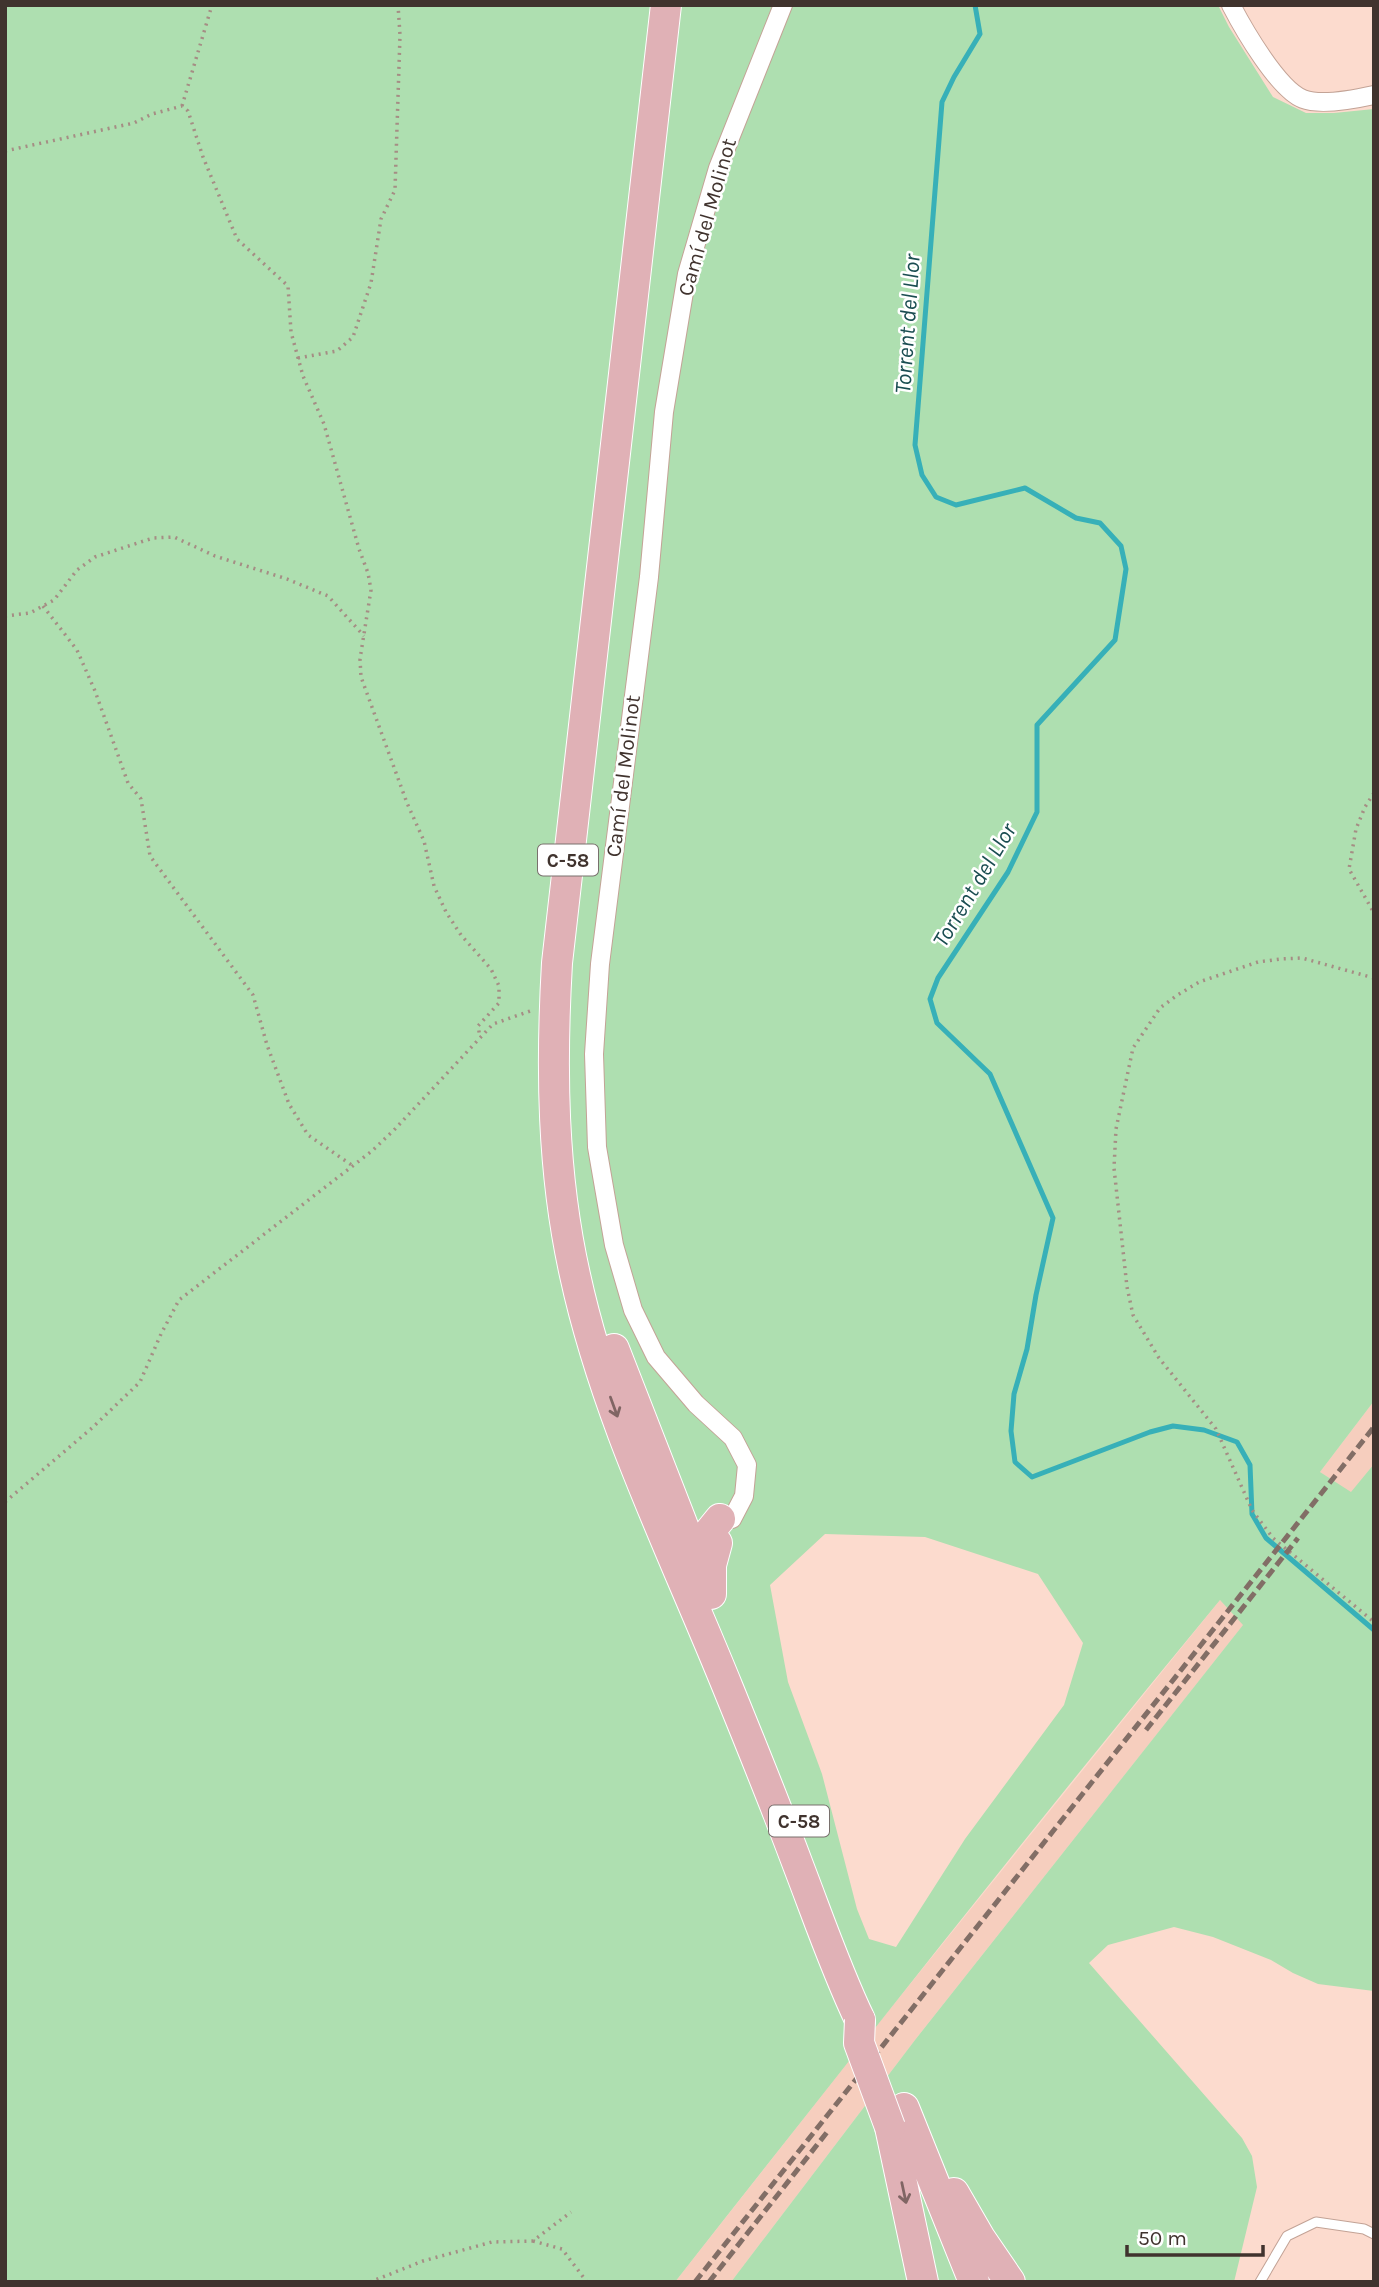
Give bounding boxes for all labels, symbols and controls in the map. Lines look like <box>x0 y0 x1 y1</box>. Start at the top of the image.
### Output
street label: Camí del Molinot <box>673 135 741 299</box>
water label: Torrent del Llor <box>889 252 926 395</box>
street label: Camí del Molinot <box>601 694 645 858</box>
water label: Torrent del Llor <box>927 817 1023 952</box>
road number: C-58 <box>538 845 598 876</box>
one-way arrow <box>609 1396 621 1418</box>
road number: C-58 <box>769 1806 829 1837</box>
one-way arrow <box>898 2181 912 2204</box>
scale bar <box>1127 2214 1264 2258</box>
text: 50 m <box>1138 2226 1187 2250</box>

